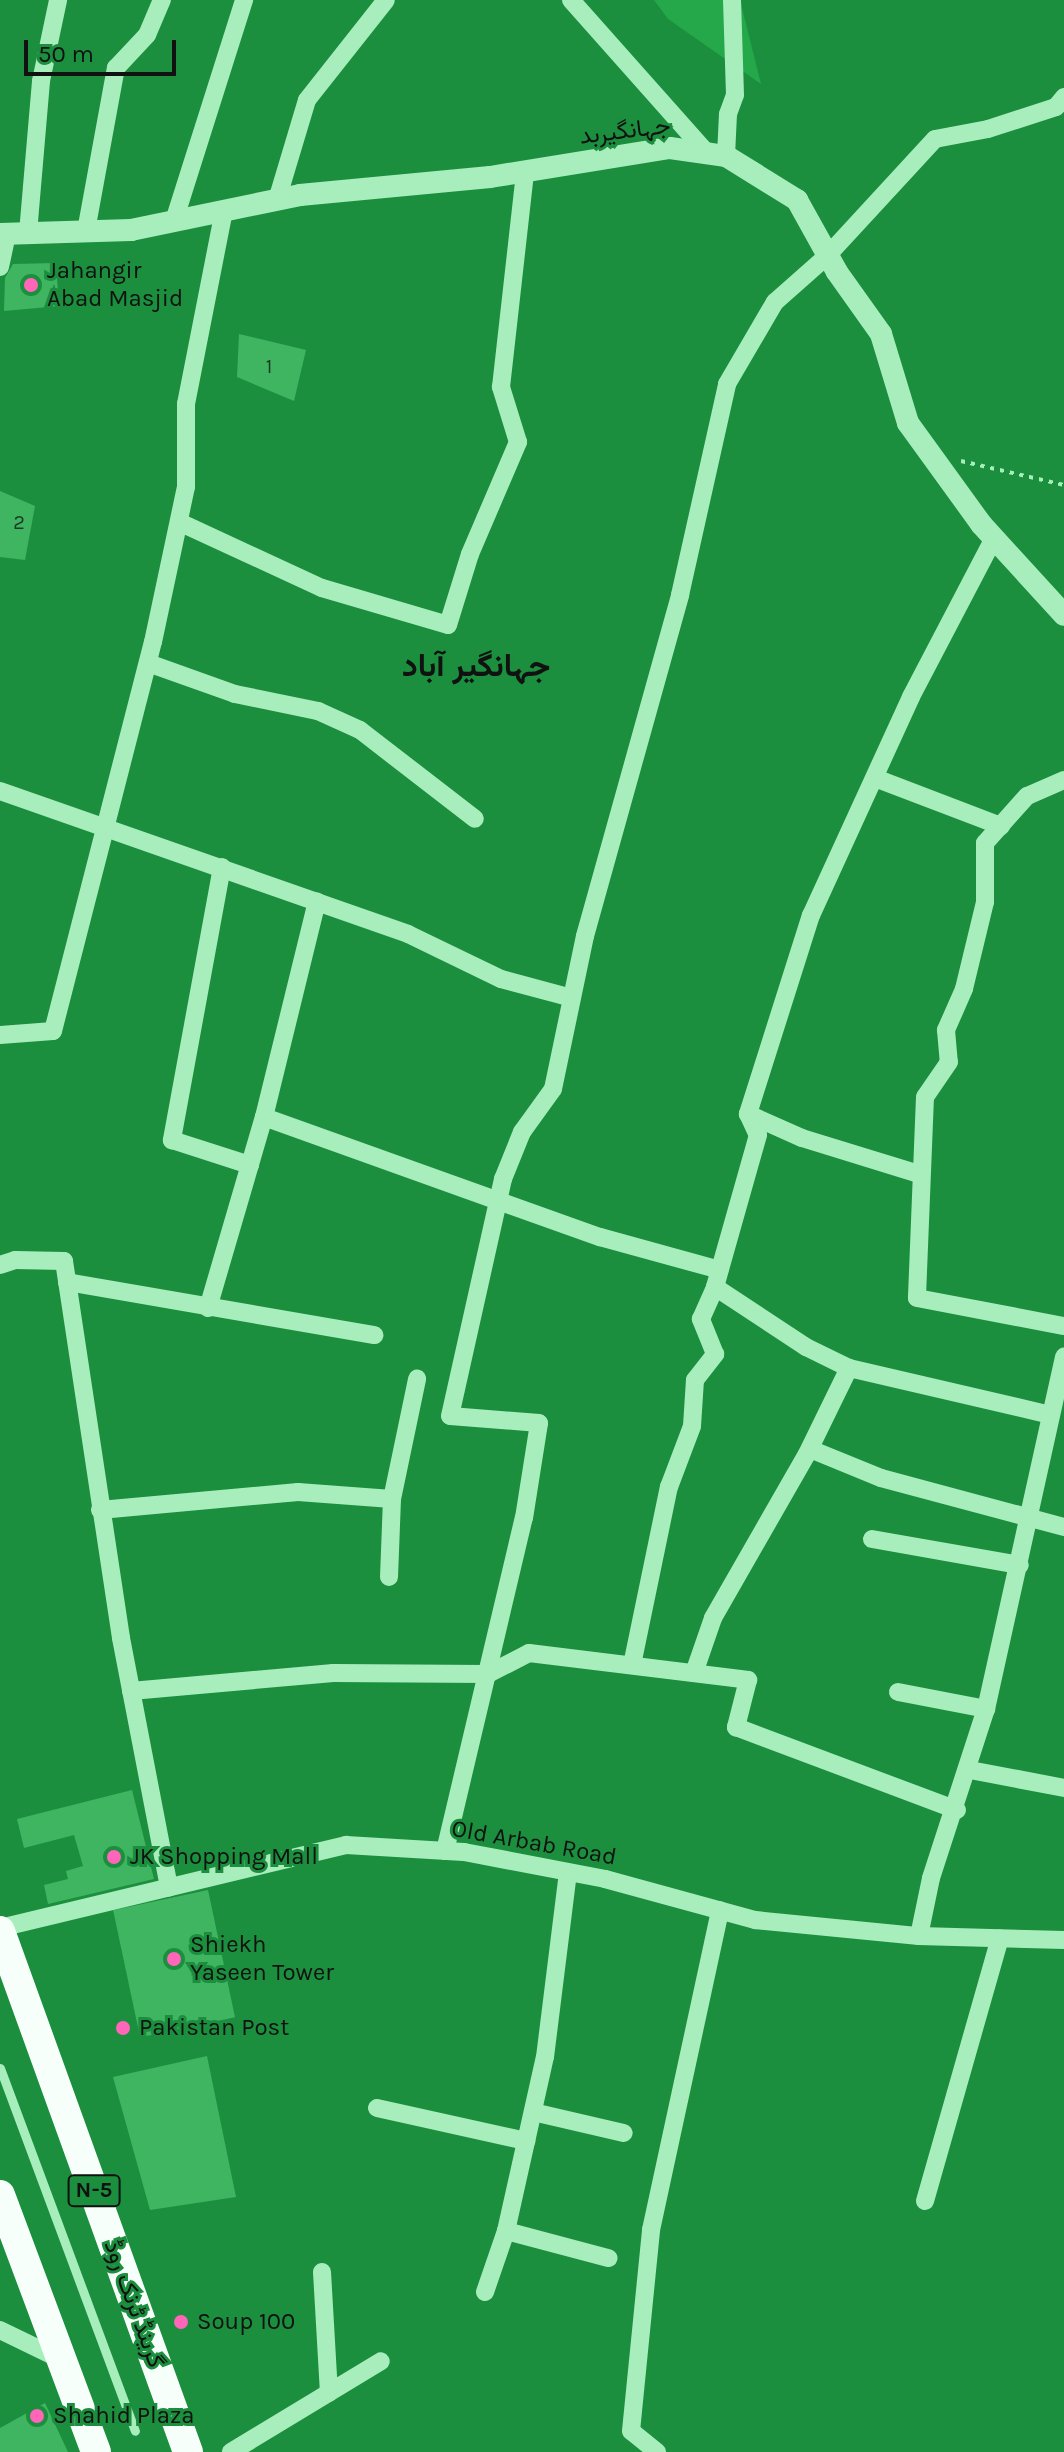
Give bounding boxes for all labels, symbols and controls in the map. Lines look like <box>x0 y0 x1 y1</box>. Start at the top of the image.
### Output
scale bar <box>28 24 180 74</box>
text: 50 m <box>38 40 94 68</box>
street label: جہانگیربد <box>578 111 672 151</box>
place label: Jahangir Abad Masjid <box>47 257 183 313</box>
marker: Jahangir Abad Masjid <box>22 276 40 294</box>
house number: 1 <box>266 354 272 378</box>
house number: 2 <box>13 510 25 534</box>
district label: جہانگیر آباد <box>402 647 550 685</box>
street label: Old Arbab Road <box>449 1814 619 1872</box>
place label: JK Shopping Mall <box>130 1843 318 1871</box>
marker: JK Shopping Mall <box>105 1848 123 1866</box>
place label: Shiekh Yaseen Tower <box>190 1931 334 1987</box>
marker: Shiekh Yaseen Tower <box>165 1950 183 1968</box>
place label: Pakistan Post <box>139 2014 289 2042</box>
marker: Pakistan Post <box>114 2019 132 2037</box>
road number: N-5 <box>66 2173 122 2209</box>
street label: گرینڈ ٹرنک روڈ <box>98 2236 170 2372</box>
place label: Soup 100 <box>197 2308 295 2336</box>
marker: Soup 100 <box>172 2313 190 2331</box>
place label: Shahid Plaza <box>53 2402 195 2430</box>
marker: Shahid Plaza <box>28 2407 46 2425</box>

